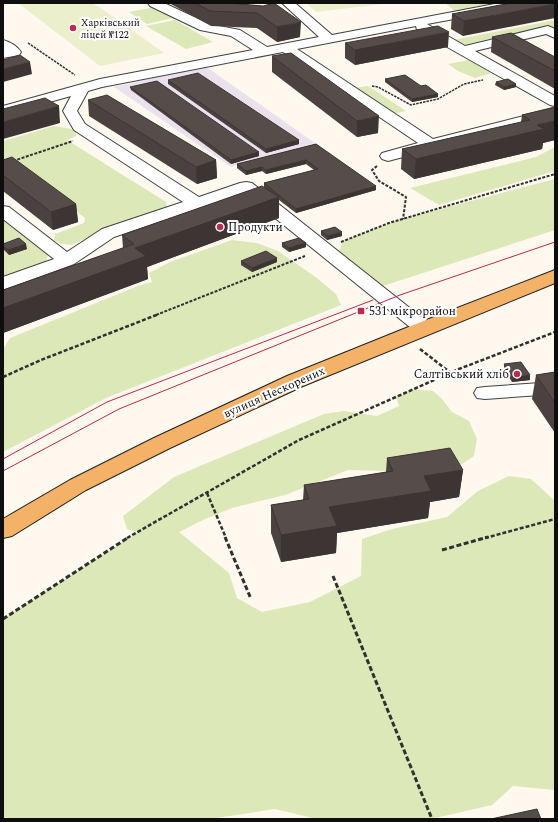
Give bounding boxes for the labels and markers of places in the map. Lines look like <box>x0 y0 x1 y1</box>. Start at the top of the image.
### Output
place label: Харківський ліцей №122 <box>81 15 140 43</box>
marker: Харківський ліцей №122 <box>68 23 78 33</box>
place label: Продукти <box>228 218 283 237</box>
marker: Продукти <box>215 222 225 232</box>
place label: 531 мікрорайон <box>369 302 456 321</box>
marker: 531 мікрорайон <box>356 306 366 316</box>
place label: Салтівський хліб <box>414 365 509 384</box>
marker: Салтівський хліб <box>512 369 522 379</box>

